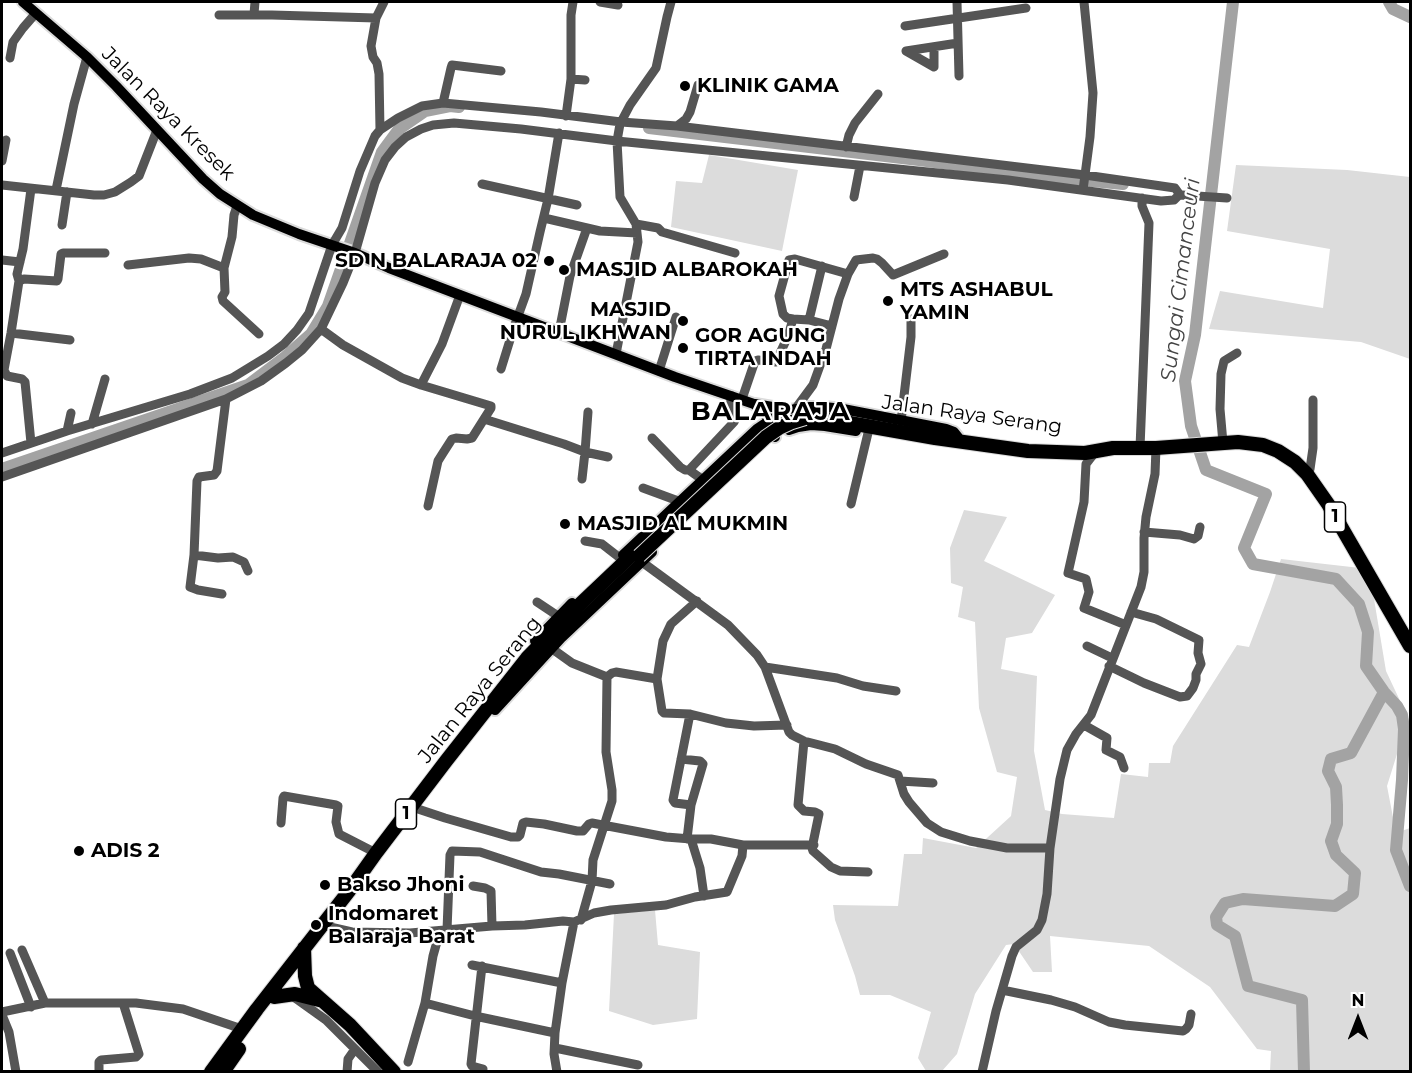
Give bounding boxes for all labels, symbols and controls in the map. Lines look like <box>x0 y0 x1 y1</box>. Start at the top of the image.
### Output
street label: Jalan Raya Kresek <box>96 42 240 186</box>
place label: KLINIK GAMA <box>697 74 839 98</box>
marker: KLINIK GAMA <box>678 79 692 93</box>
water label: Sungai Cimanceuri <box>1156 177 1206 383</box>
place label: SD N BALARAJA 02 <box>335 249 537 273</box>
marker: SD N BALARAJA 02 <box>542 254 556 268</box>
place label: MASJID ALBAROKAH <box>576 258 798 282</box>
marker: MASJID ALBAROKAH <box>557 263 571 277</box>
place label: MTS ASHABUL YAMIN <box>900 278 1052 325</box>
marker: MTS ASHABUL YAMIN <box>881 294 895 308</box>
place label: MASJID NURUL IKHWAN <box>500 298 671 345</box>
marker: MASJID NURUL IKHWAN <box>676 314 690 328</box>
place label: GOR AGUNG TIRTA INDAH <box>695 324 832 371</box>
marker: GOR AGUNG TIRTA INDAH <box>676 341 690 355</box>
street label: Jalan Raya Serang <box>880 390 1064 440</box>
district label: BALARAJA <box>691 396 851 428</box>
road number: 1 <box>1324 502 1346 532</box>
place label: MASJID AL MUKMIN <box>577 512 788 536</box>
marker: MASJID AL MUKMIN <box>558 517 572 531</box>
street label: Jalan Raya Serang <box>414 612 546 768</box>
road number: 1 <box>396 799 416 829</box>
place label: ADIS 2 <box>91 839 160 863</box>
marker: ADIS 2 <box>72 844 86 858</box>
place label: Bakso Jhoni <box>337 873 464 897</box>
marker: Bakso Jhoni <box>318 878 332 892</box>
place label: Indomaret Balaraja Barat <box>328 902 475 949</box>
marker: Indomaret Balaraja Barat <box>309 918 323 932</box>
north arrow <box>1328 989 1388 1049</box>
text: N <box>1352 991 1364 1010</box>

